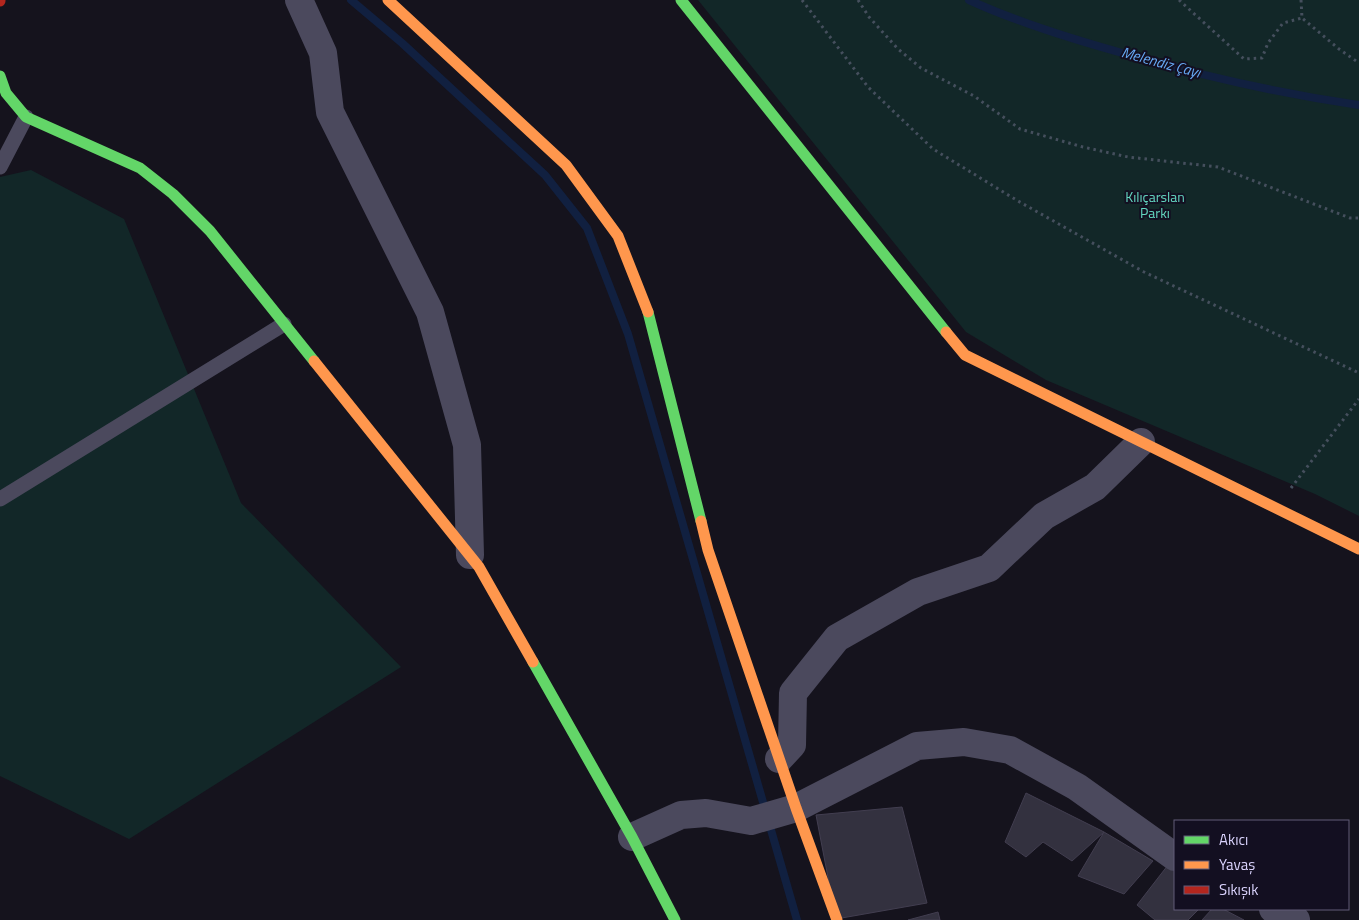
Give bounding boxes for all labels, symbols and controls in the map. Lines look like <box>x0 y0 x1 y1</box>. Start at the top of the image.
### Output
water label: Melendiz Çayı <box>1119 40 1204 84</box>
park label: Kılıçarslan Parkı <box>1125 186 1185 223</box>
legend <box>1174 820 1349 910</box>
text: Akıcı <box>1219 828 1248 851</box>
text: Yavaş <box>1219 853 1255 876</box>
text: Sıkışık <box>1219 878 1258 901</box>

